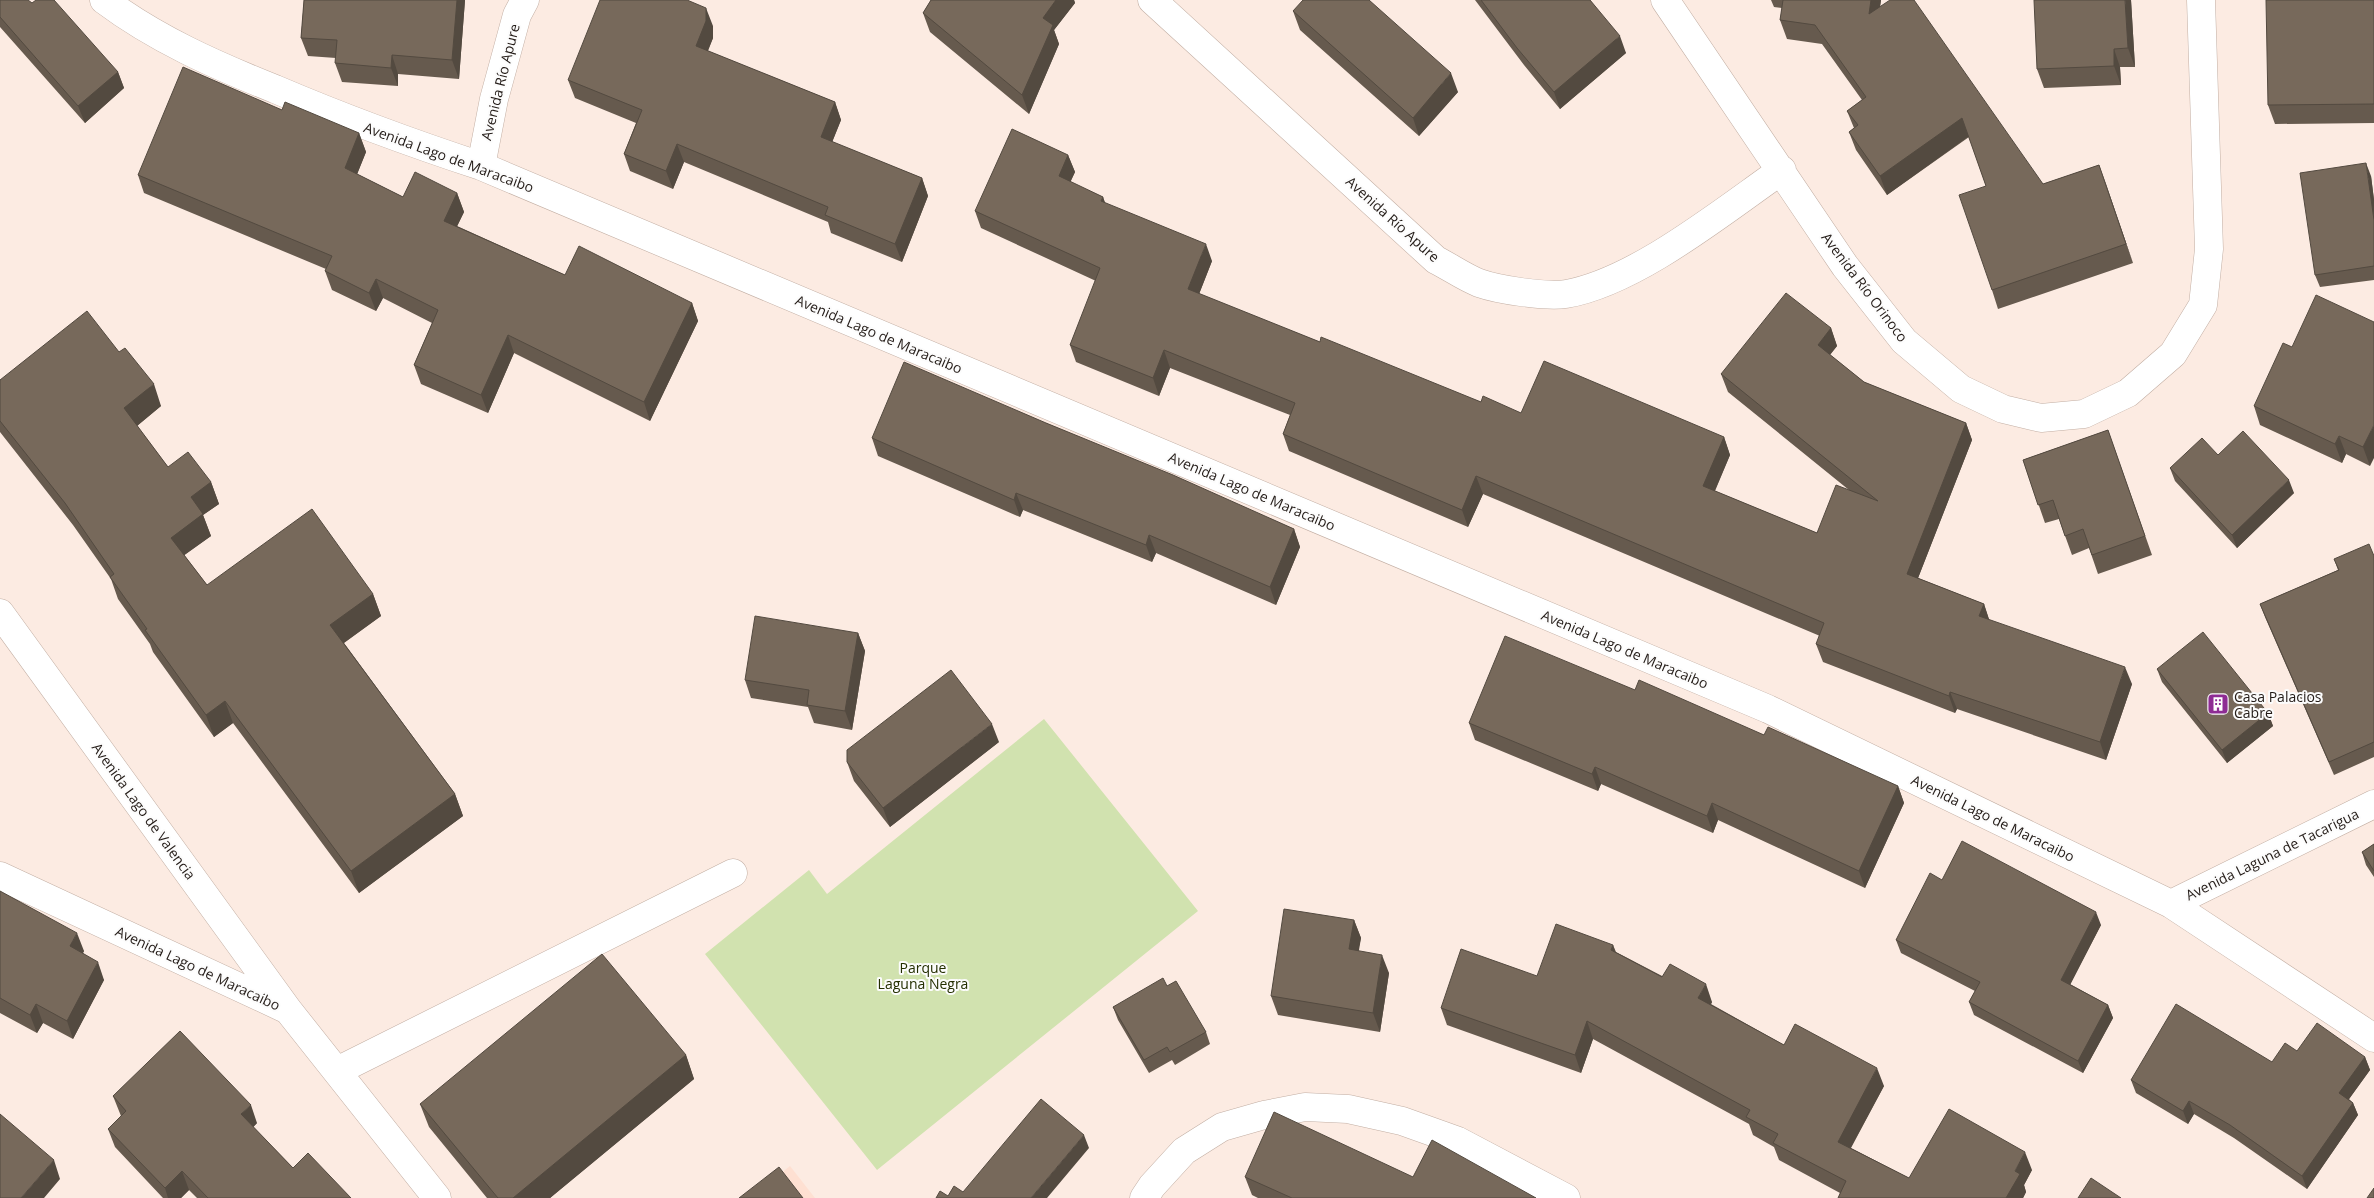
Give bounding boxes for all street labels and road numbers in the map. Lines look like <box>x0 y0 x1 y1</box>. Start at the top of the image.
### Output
street label: Avenida Río Apure <box>476 22 524 142</box>
street label: Avenida Lago de Maracaibo <box>361 117 537 197</box>
street label: Avenida Río Apure <box>1342 172 1444 266</box>
street label: Avenida Río Orinoco <box>1818 228 1912 346</box>
street label: Avenida Lago de Maracaibo <box>793 290 965 378</box>
street label: Avenida Lago de Maracaibo <box>1166 447 1338 535</box>
street label: Avenida Lago de Maracaibo <box>1539 605 1711 693</box>
street label: Avenida Lago de Valencia <box>88 739 200 883</box>
street label: Avenida Lago de Maracaibo <box>1908 770 2078 866</box>
street label: Avenida Laguna de Tacarigua <box>2182 804 2362 904</box>
street label: Avenida Lago de Maracaibo <box>113 921 283 1015</box>

